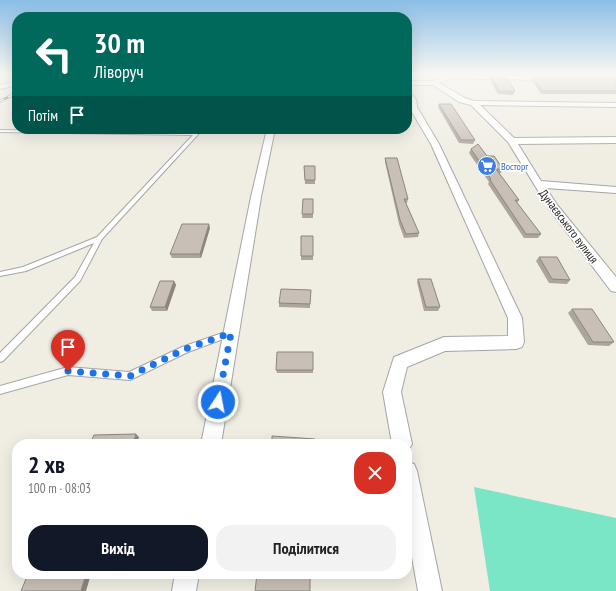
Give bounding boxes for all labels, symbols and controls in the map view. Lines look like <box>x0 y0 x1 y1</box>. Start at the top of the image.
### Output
text: 30 m <box>94 24 145 61</box>
icon: left <box>28 28 80 80</box>
text: Ліворуч <box>94 60 144 83</box>
icon: arrive <box>66 104 88 126</box>
text: Потім <box>28 106 58 125</box>
supermarket icon: Восторг <box>476 155 498 177</box>
place label: Восторг <box>501 160 528 173</box>
street label: Дунаєвського вулиця <box>536 186 602 266</box>
pin <box>51 330 85 371</box>
icon: arrive <box>57 336 79 358</box>
position arrow <box>197 381 239 423</box>
text: 2 хв <box>28 449 65 480</box>
button: close <box>354 452 396 494</box>
text: 100 m · 08:03 <box>28 480 91 497</box>
button: Вихід <box>28 525 208 571</box>
button: Поділитися <box>216 525 396 571</box>

